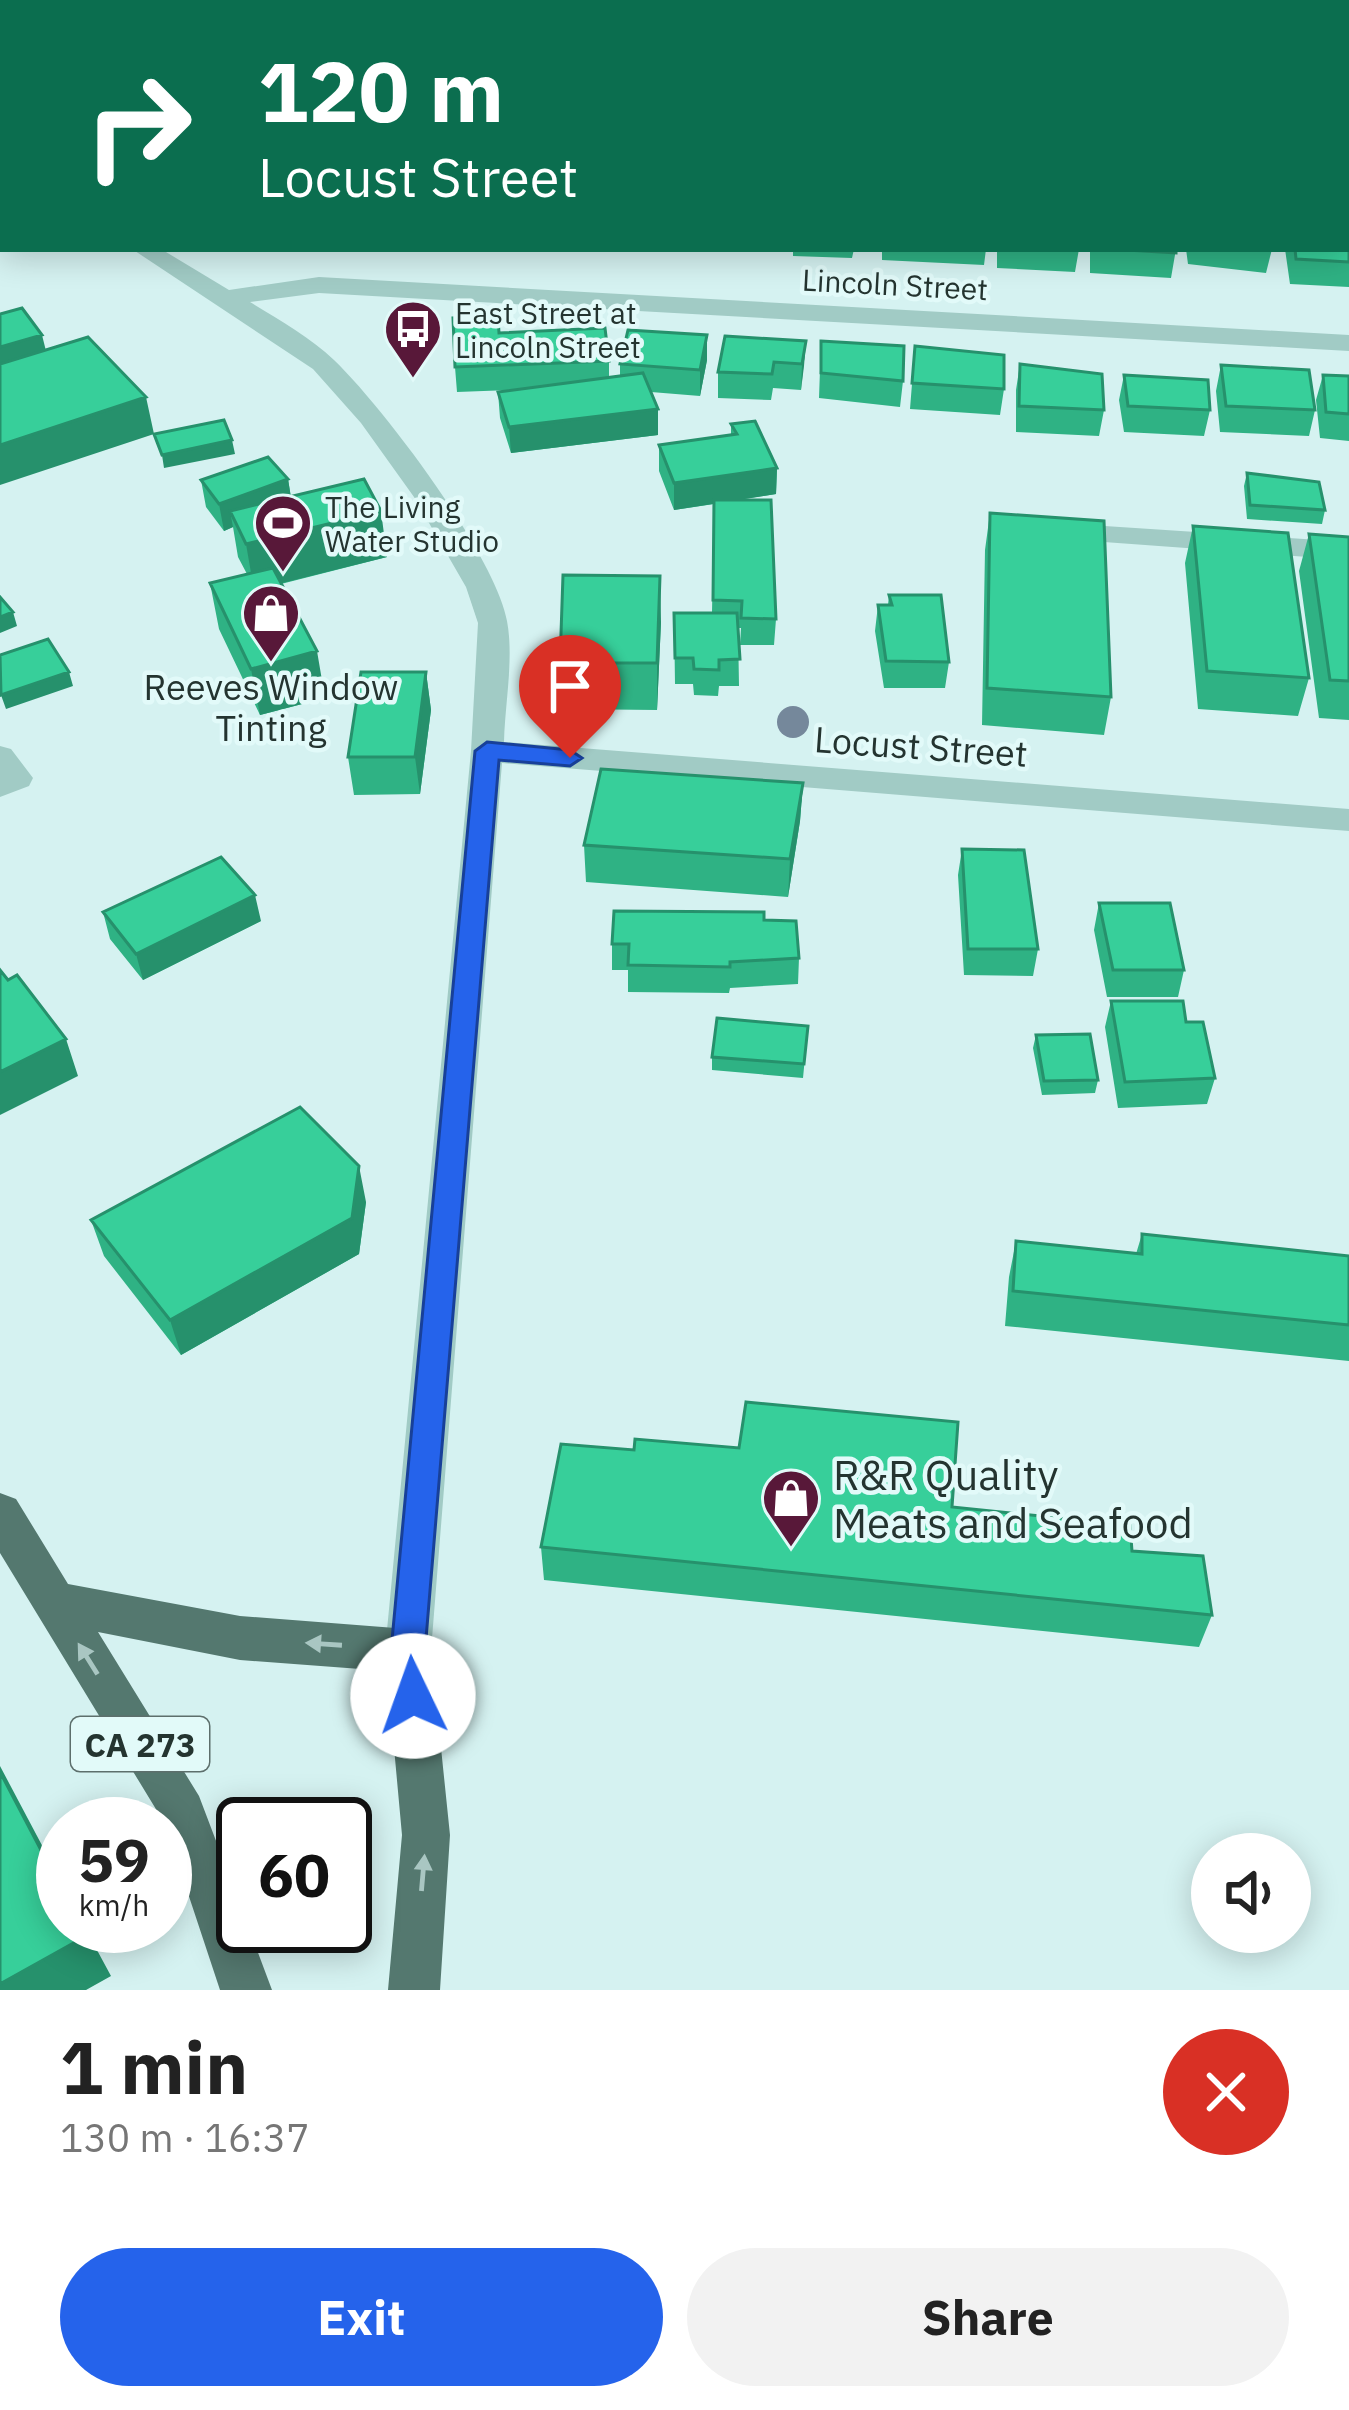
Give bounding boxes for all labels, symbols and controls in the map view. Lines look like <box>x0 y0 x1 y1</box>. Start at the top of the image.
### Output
text: 120 m <box>258 36 504 145</box>
icon: right <box>60 48 216 204</box>
text: Locust Street <box>258 142 578 212</box>
street label: Lincoln Street <box>801 260 989 308</box>
place label: East Street at Lincoln Street <box>455 293 641 366</box>
bus stop icon: East Street at Lincoln Street <box>382 298 444 380</box>
place label: The Living Water Studio <box>325 487 499 560</box>
sports icon: The Living Water Studio <box>252 492 314 574</box>
shop icon: Reeves Window Tinting <box>240 582 302 664</box>
pin <box>519 635 621 758</box>
icon: arrive <box>537 653 603 719</box>
place label: Reeves Window Tinting <box>144 663 399 751</box>
street label: Locust Street <box>813 715 1029 777</box>
place label: R&R Quality Meats and Seafood <box>833 1447 1193 1550</box>
shop icon: R&R Quality Meats and Seafood <box>760 1467 822 1549</box>
position arrow <box>350 1633 476 1759</box>
one-way arrow <box>305 1635 342 1654</box>
one-way arrow <box>78 1642 99 1676</box>
road number: CA 273 <box>71 1717 209 1771</box>
speed limit sign: 60 <box>216 1797 372 1953</box>
text: 59 <box>78 1820 150 1899</box>
map controls <box>1191 1833 1311 1953</box>
button: sound <box>1191 1833 1311 1953</box>
one-way arrow <box>414 1854 433 1891</box>
text: km/h <box>79 1885 149 1924</box>
text: 1 min <box>60 2020 248 2114</box>
button: close <box>1163 2029 1289 2155</box>
text: 130 m · 16:37 <box>60 2112 310 2163</box>
button: Exit <box>60 2248 663 2386</box>
button: Share <box>687 2248 1289 2386</box>

